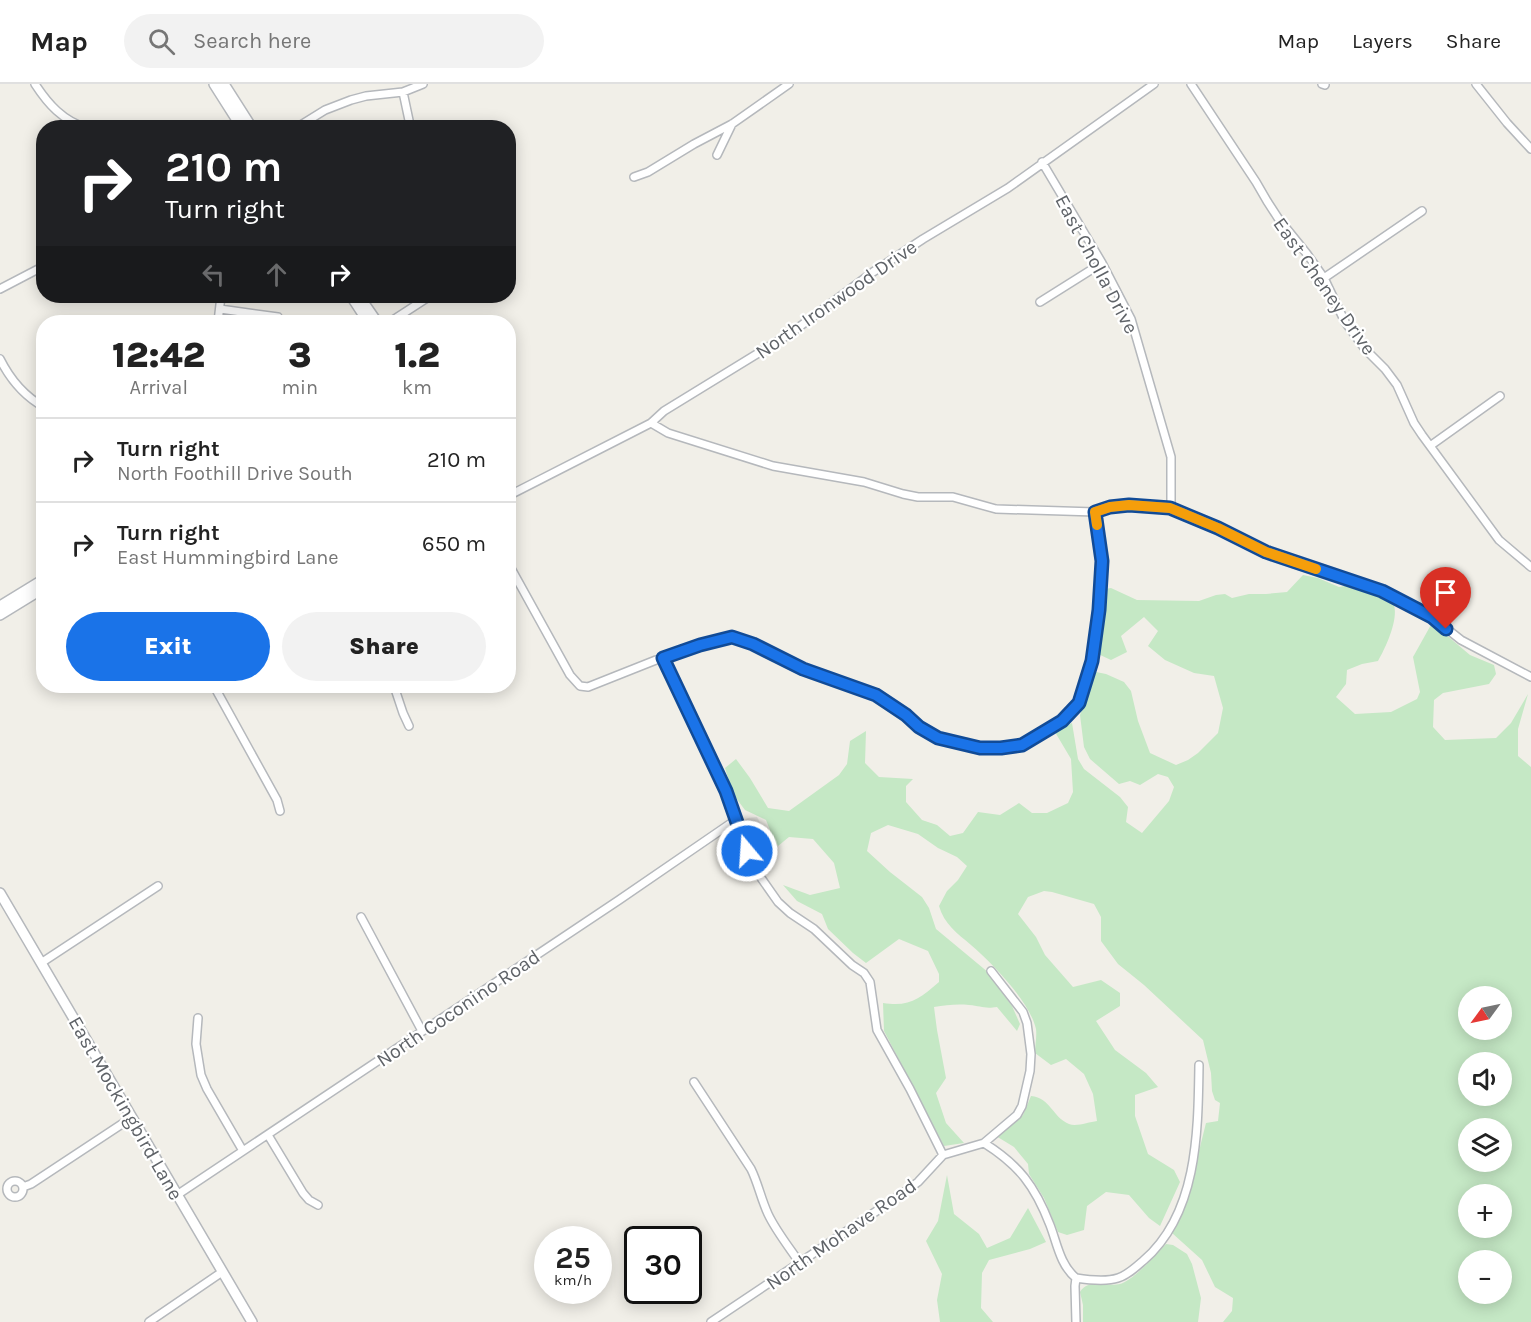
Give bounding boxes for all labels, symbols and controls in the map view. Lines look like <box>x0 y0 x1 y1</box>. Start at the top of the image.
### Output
search box <box>124 14 544 68</box>
text: Map <box>30 25 88 58</box>
icon: search <box>145 25 178 58</box>
text: Search here <box>193 28 311 54</box>
text: Map <box>1277 29 1319 53</box>
text: Layers <box>1352 29 1413 53</box>
text: Share <box>1446 29 1501 53</box>
text: 210 m <box>165 142 282 192</box>
icon: right <box>66 144 144 222</box>
street label: East Cholla Drive <box>1050 191 1143 338</box>
text: Turn right <box>165 193 285 225</box>
street label: East Cheney Drive <box>1268 213 1381 360</box>
street label: North Ironwood Drive <box>751 235 921 364</box>
icon: left <box>197 258 230 291</box>
icon: ahead <box>260 258 293 291</box>
icon: right <box>323 258 356 291</box>
text: 12:42 <box>112 334 205 376</box>
text: 3 <box>288 334 312 376</box>
text: 1.2 <box>394 334 440 376</box>
text: Arrival <box>129 376 188 399</box>
text: min <box>281 376 318 399</box>
text: km <box>402 376 432 399</box>
text: Turn right <box>117 436 220 462</box>
icon: right <box>66 444 99 477</box>
text: 210 m <box>427 447 486 473</box>
text: North Foothill Drive South <box>117 462 353 485</box>
text: Turn right <box>117 520 220 546</box>
icon: right <box>66 528 99 561</box>
text: 650 m <box>422 531 486 557</box>
text: East Hummingbird Lane <box>117 546 339 569</box>
pin <box>1420 567 1471 629</box>
icon: arrive <box>1429 576 1462 609</box>
button: Exit <box>66 612 270 681</box>
button: Share <box>282 612 486 681</box>
position arrow <box>715 819 779 883</box>
street label: North Coconino Road <box>372 945 544 1072</box>
north arrow <box>1458 986 1512 1040</box>
map controls <box>1458 986 1512 1304</box>
street label: East Mockingbird Lane <box>64 1012 188 1204</box>
button: sound <box>1458 1052 1512 1106</box>
button: layers <box>1458 1118 1512 1172</box>
street label: North Mohave Road <box>762 1174 921 1295</box>
button: + <box>1458 1184 1512 1238</box>
speed limit sign: 30 <box>624 1226 702 1304</box>
text: 25 <box>555 1240 591 1276</box>
button: − <box>1458 1250 1512 1304</box>
text: km/h <box>554 1271 592 1289</box>

